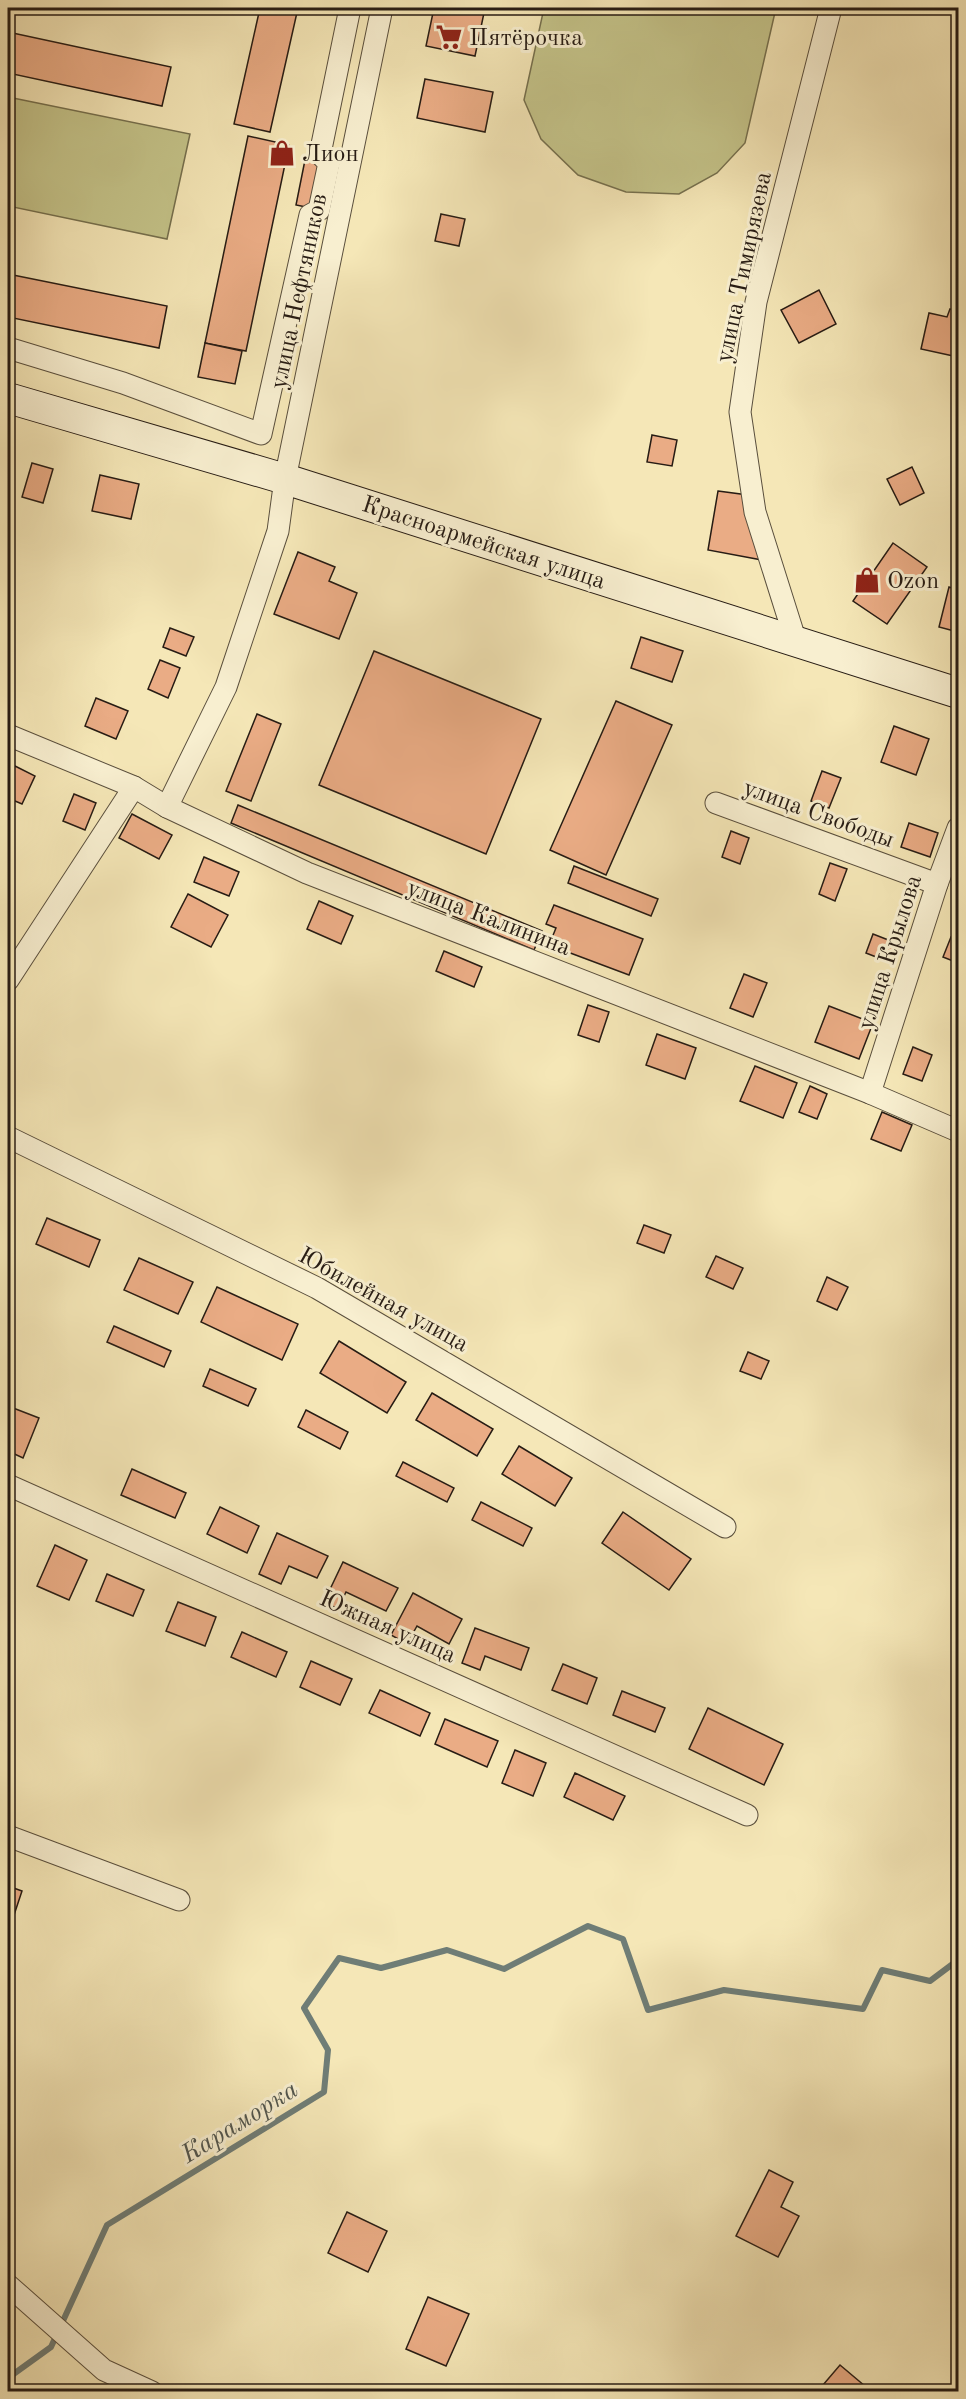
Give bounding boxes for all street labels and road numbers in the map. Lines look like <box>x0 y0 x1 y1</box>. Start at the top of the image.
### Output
street label: улица Тимирязева <box>713 170 777 365</box>
street label: улица Нефтяников <box>267 191 332 391</box>
street label: Красноармейская улица <box>359 493 608 595</box>
street label: улица Свободы <box>740 777 897 853</box>
street label: улица Крылова <box>855 872 927 1033</box>
street label: улица Калинина <box>403 877 574 961</box>
street label: Юбилейная улица <box>294 1244 472 1357</box>
street label: Южная улица <box>315 1587 459 1669</box>

